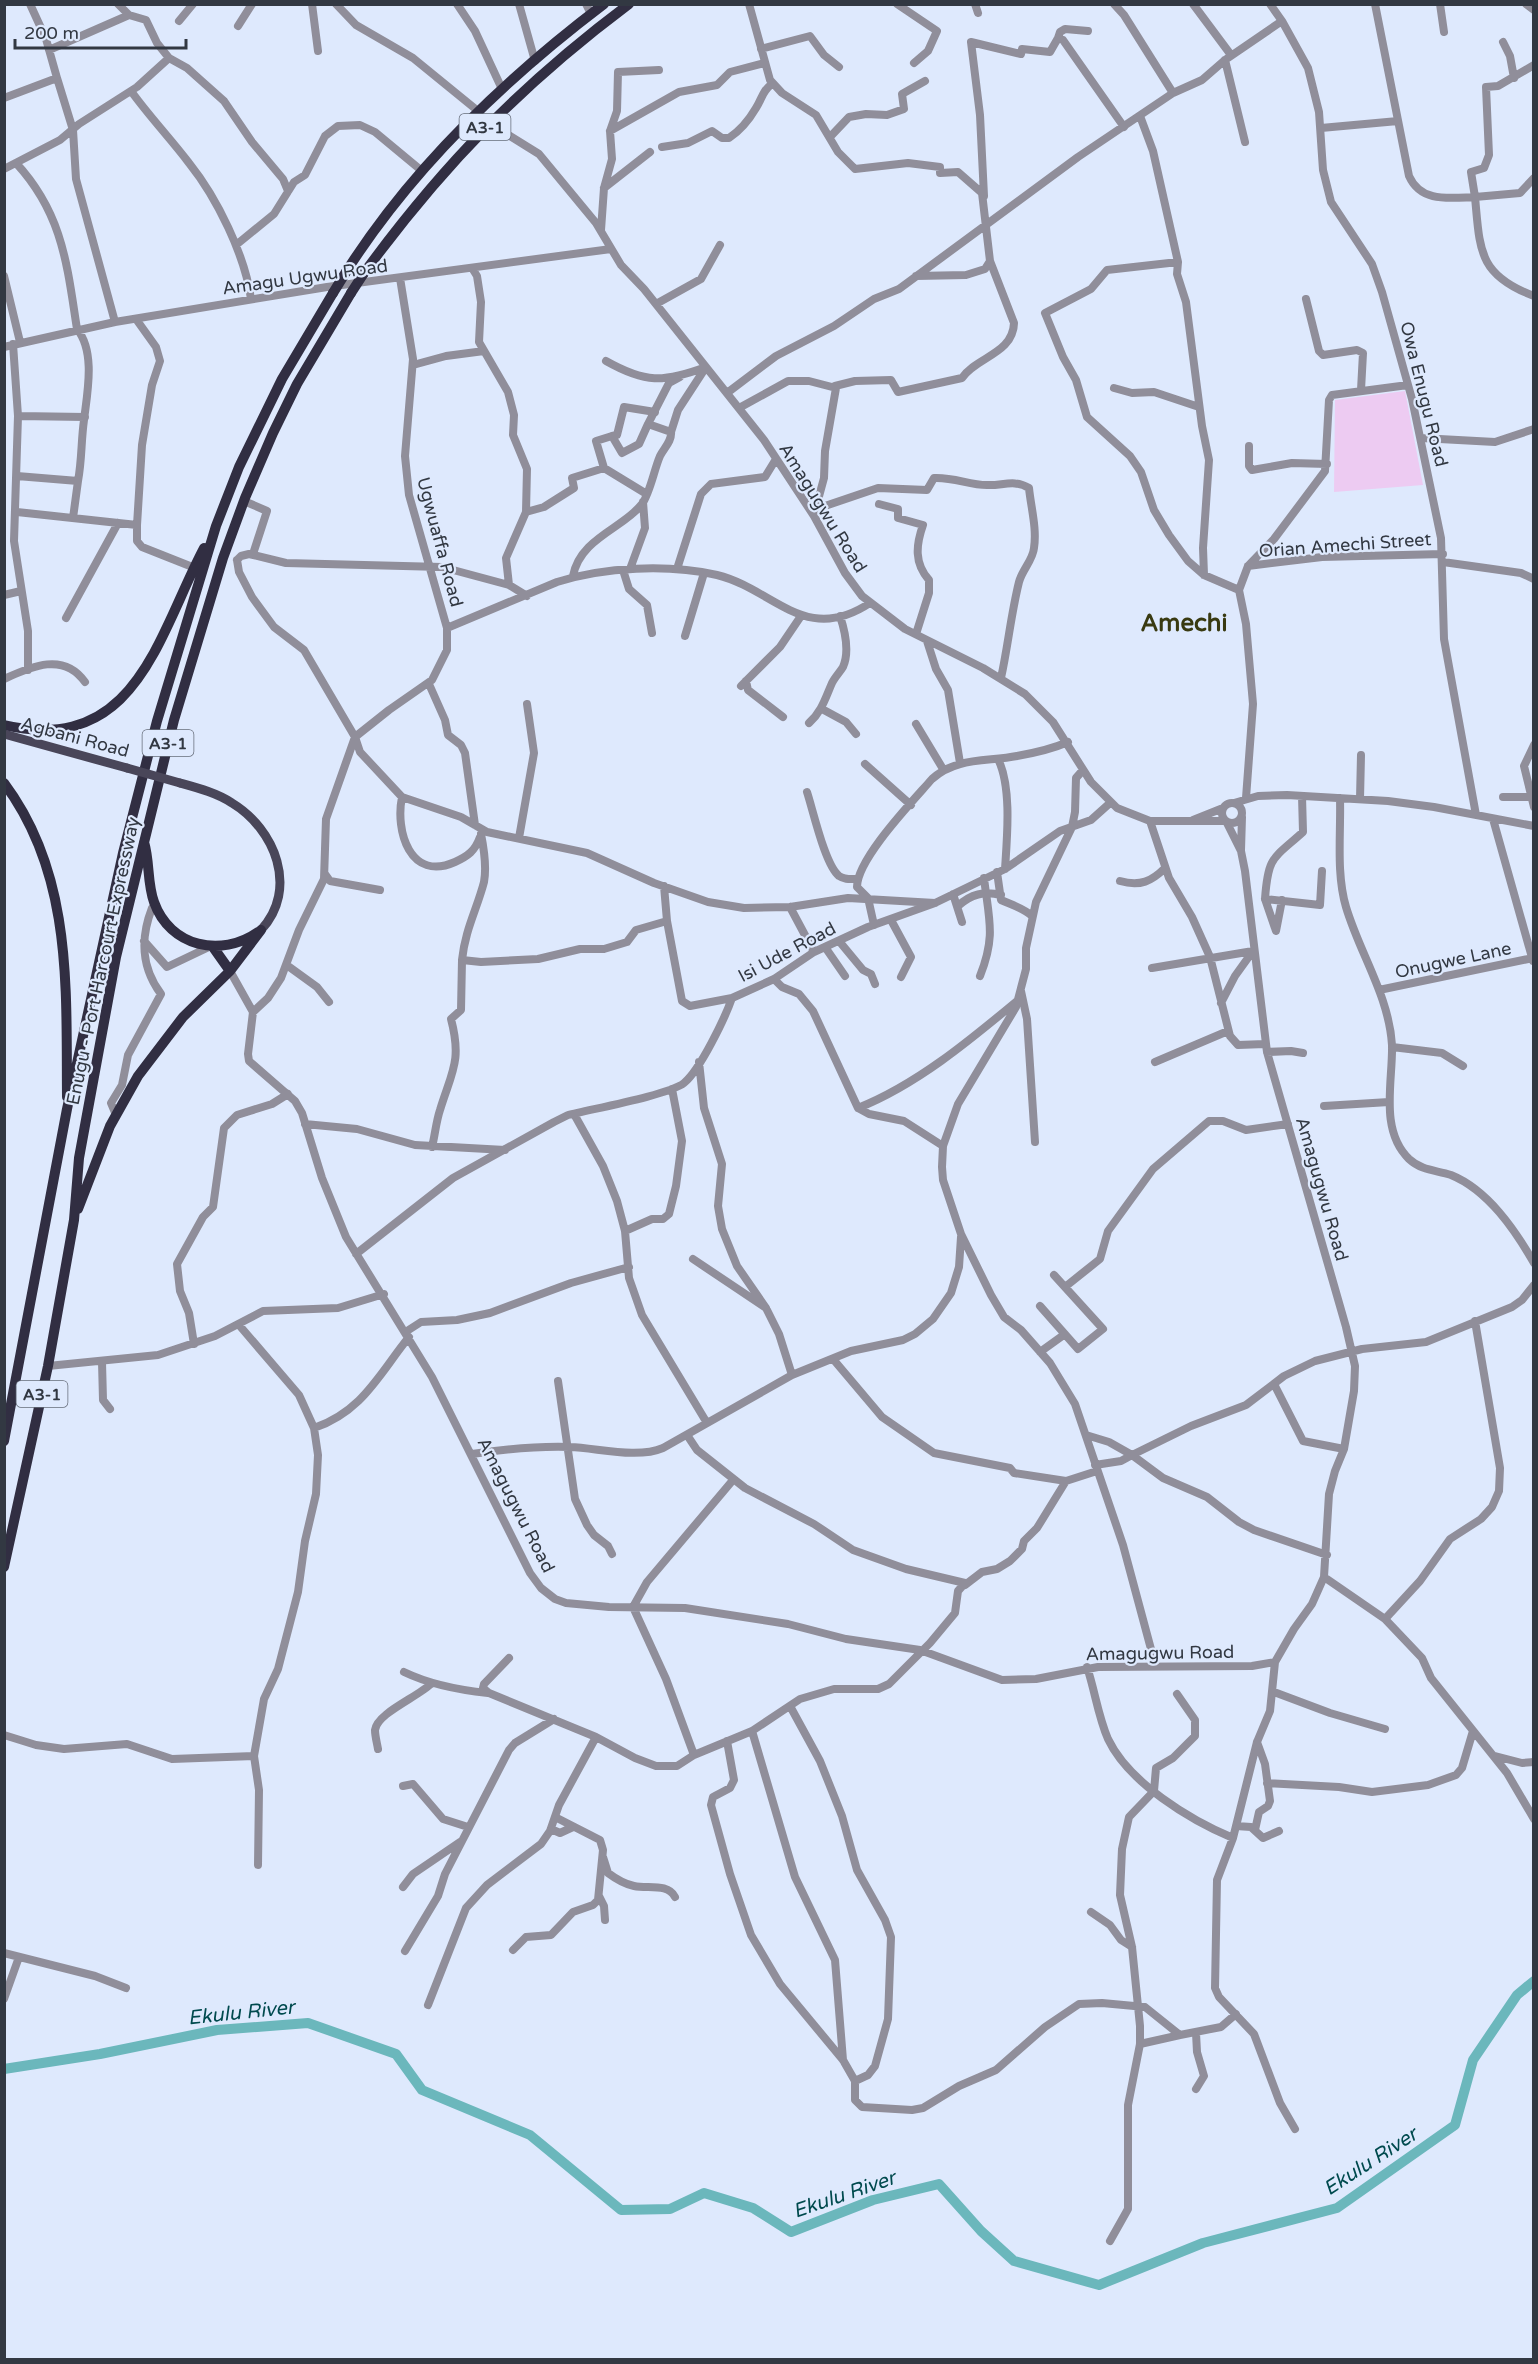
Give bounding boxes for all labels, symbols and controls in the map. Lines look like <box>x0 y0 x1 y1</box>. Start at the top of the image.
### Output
scale bar <box>15 12 186 50</box>
text: 200 m <box>24 22 79 44</box>
road number: A3-1 <box>460 114 510 140</box>
street label: Amagu Ugwu Road <box>221 255 389 299</box>
street label: Owa Enugu Road <box>1395 319 1453 469</box>
street label: Amagugwu Road <box>774 439 872 577</box>
street label: Ugwuaffa Road <box>412 475 468 609</box>
street label: Orian Amechi Street <box>1258 528 1432 562</box>
district label: Amechi <box>1141 609 1227 638</box>
street label: Agbani Road <box>18 712 132 762</box>
road number: A3-1 <box>142 730 194 756</box>
street label: Enugu - Port Harcourt Expressway <box>62 815 144 1107</box>
street label: Isi Ude Road <box>734 917 840 987</box>
street label: Onugwe Lane <box>1393 937 1513 983</box>
street label: Amagugwu Road <box>1291 1114 1353 1264</box>
road number: A3-1 <box>16 1381 68 1407</box>
street label: Amagugwu Road <box>472 1434 560 1576</box>
street label: Amagugwu Road <box>1085 1641 1235 1665</box>
water label: Ekulu River <box>187 1995 298 2031</box>
water label: Ekulu River <box>1319 2121 1424 2201</box>
water label: Ekulu River <box>790 2165 901 2224</box>

